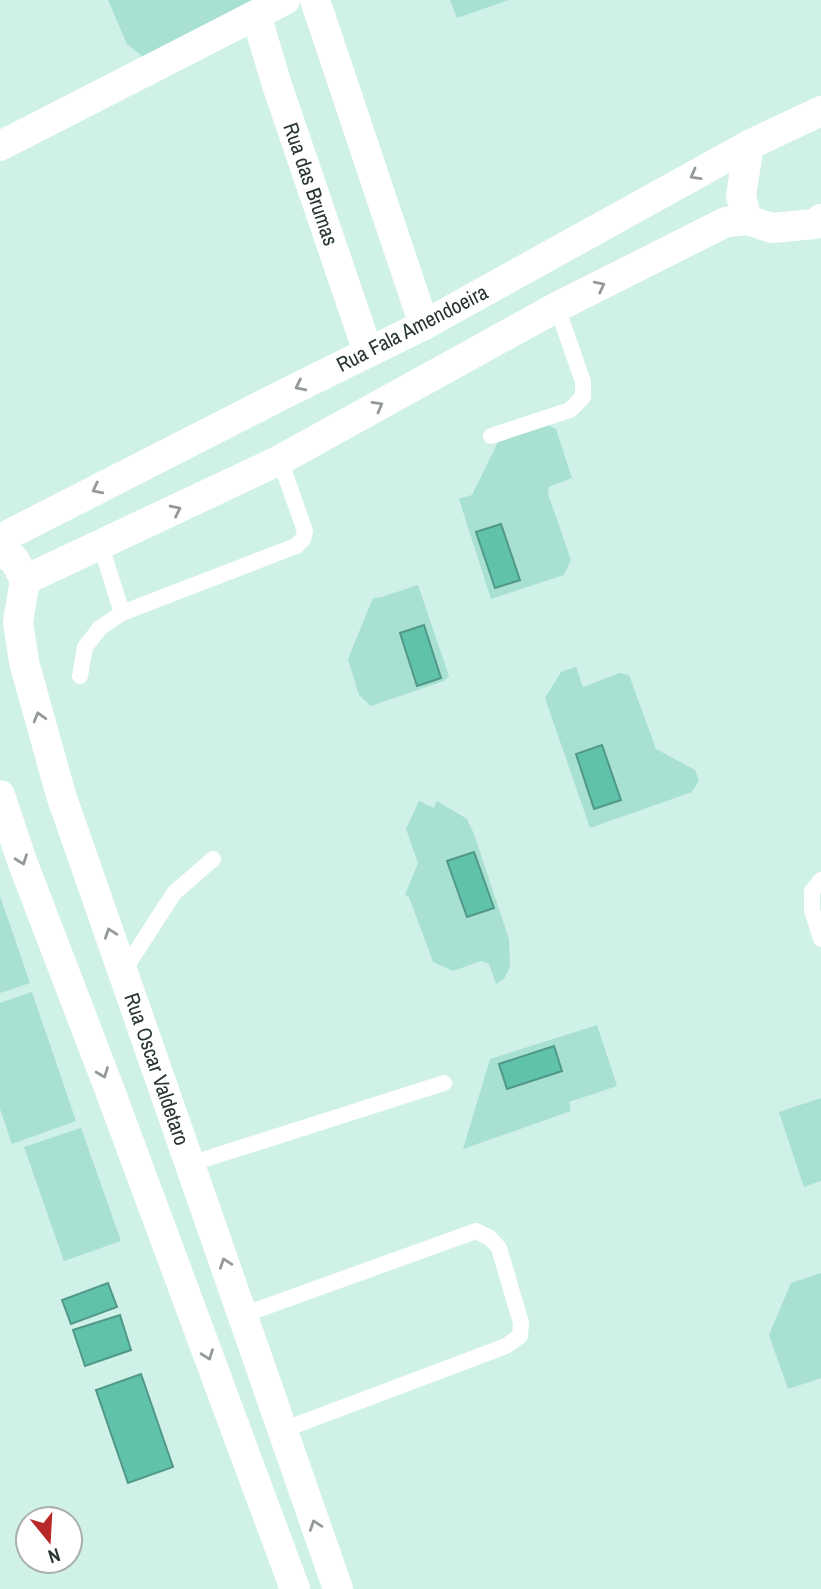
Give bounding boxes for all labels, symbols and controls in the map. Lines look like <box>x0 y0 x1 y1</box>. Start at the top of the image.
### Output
street label: Rua das Brumas <box>276 119 346 249</box>
one-way arrow <box>689 167 702 180</box>
street label: Rua Fala Amendoeira <box>331 277 493 379</box>
one-way arrow <box>593 280 605 294</box>
one-way arrow <box>295 378 307 392</box>
one-way arrow <box>371 401 383 414</box>
one-way arrow <box>92 481 104 495</box>
one-way arrow <box>169 504 181 518</box>
one-way arrow <box>33 711 48 723</box>
one-way arrow <box>14 853 28 865</box>
one-way arrow <box>104 927 118 939</box>
street label: Rua Oscar Valdetaro <box>117 989 197 1149</box>
one-way arrow <box>94 1066 108 1078</box>
one-way arrow <box>219 1258 233 1270</box>
one-way arrow <box>199 1348 213 1360</box>
north arrow <box>14 1505 84 1575</box>
one-way arrow <box>309 1519 323 1531</box>
text: N <box>45 1542 64 1570</box>

